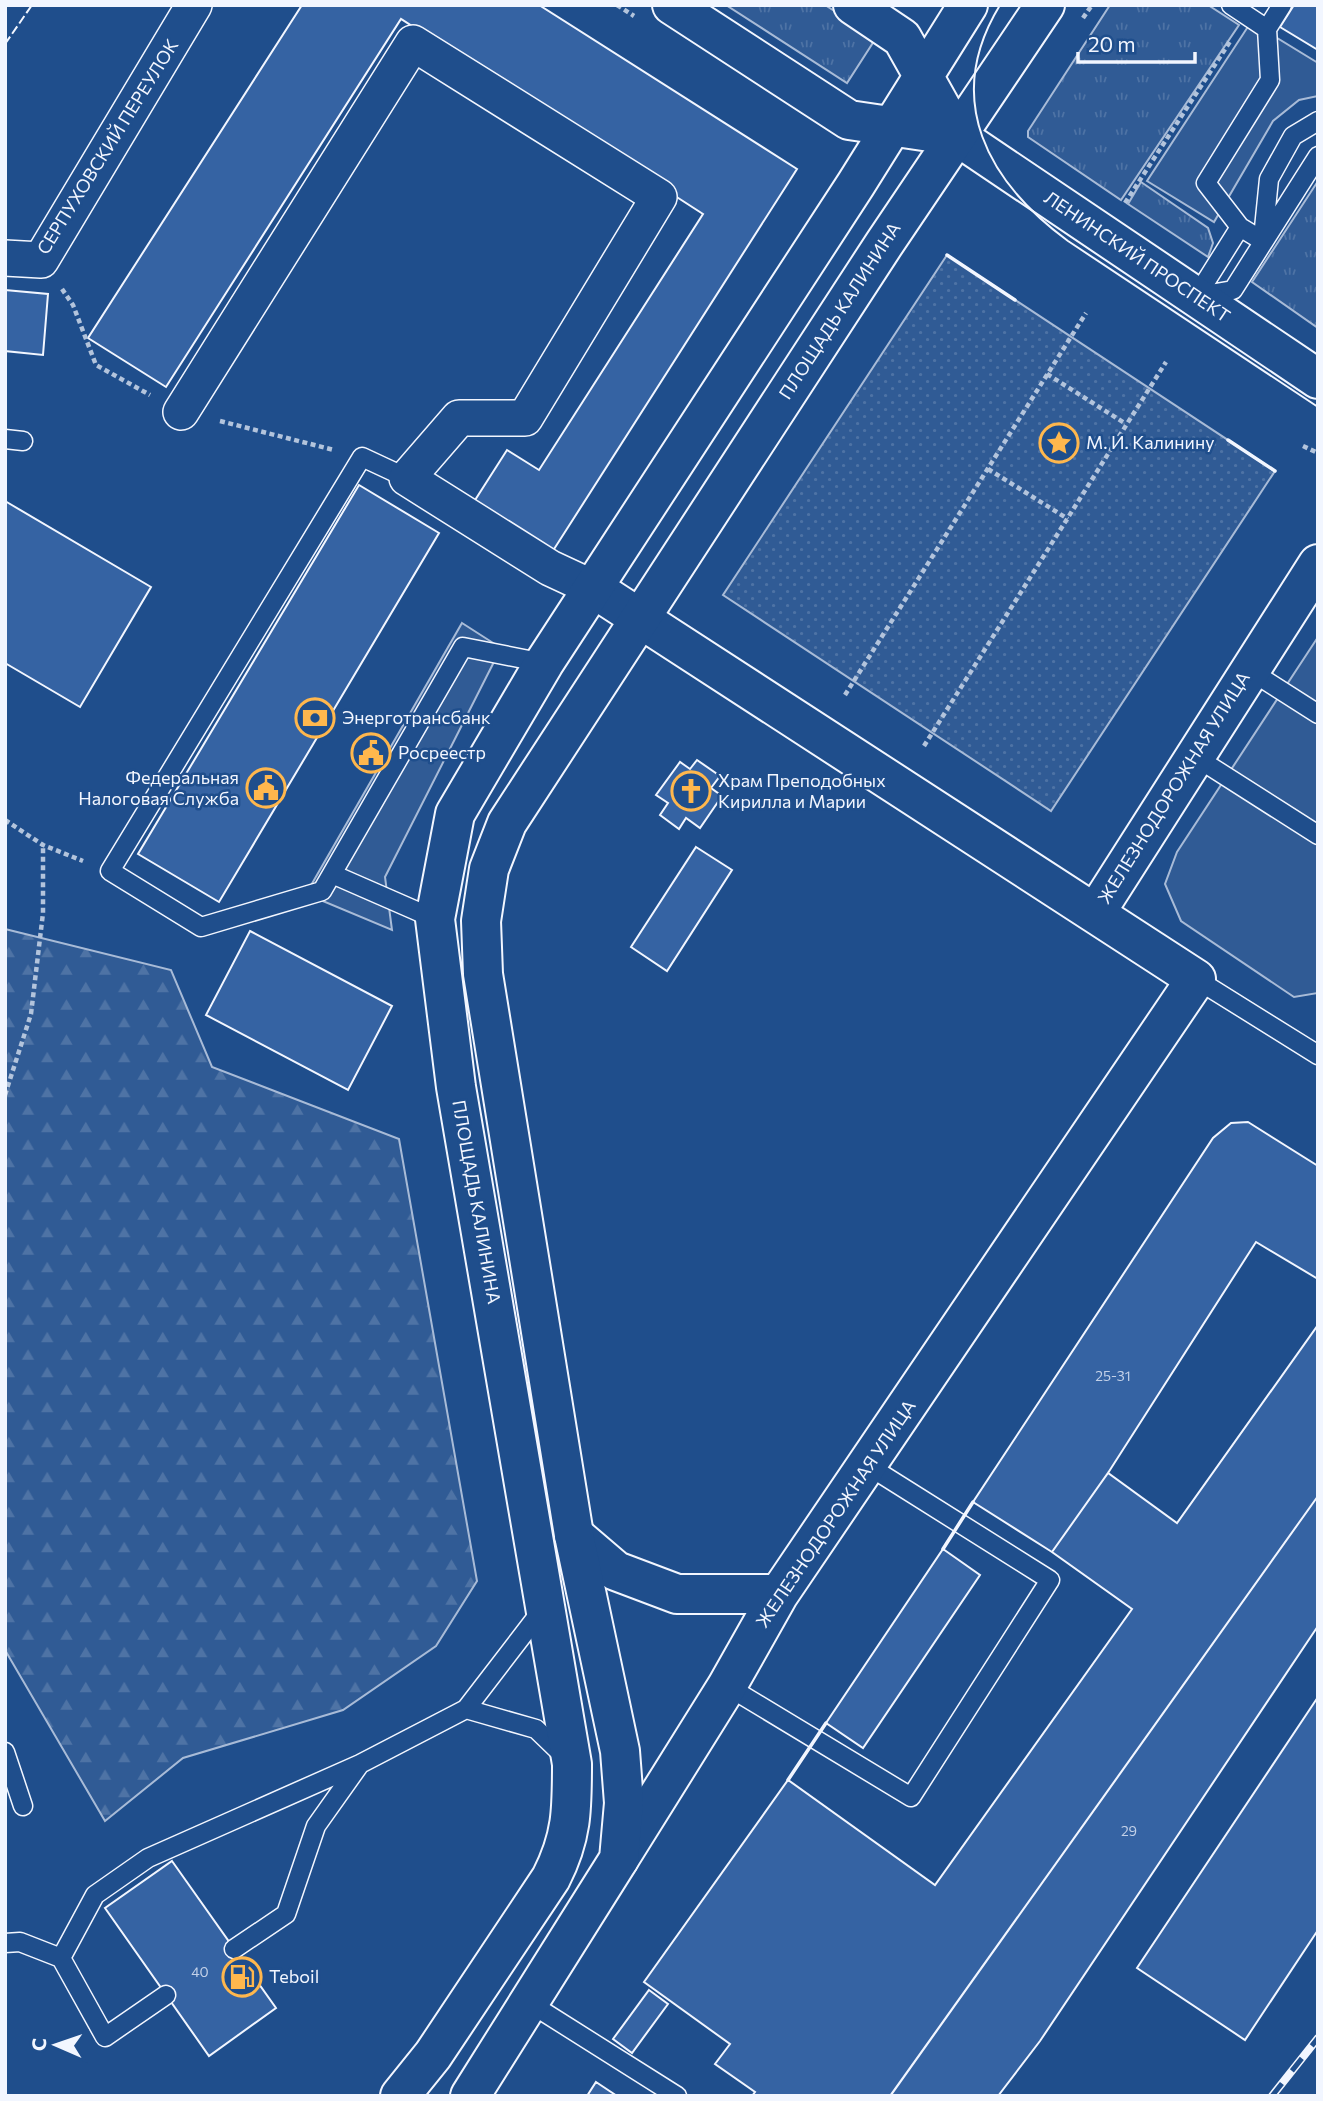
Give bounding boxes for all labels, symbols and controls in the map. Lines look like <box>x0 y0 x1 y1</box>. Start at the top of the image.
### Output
scale bar <box>1078 21 1195 65</box>
text: 20 m <box>1088 31 1136 56</box>
street label: СЕРПУХОВСКИЙ ПЕРЕУЛОК <box>32 35 183 258</box>
street label: ЛЕНИНСКИЙ ПРОСПЕКТ <box>1041 186 1235 327</box>
street label: ПЛОЩАДЬ КАЛИНИНА <box>774 218 905 403</box>
place icon: М. И. Калинину <box>1038 422 1080 464</box>
place label: М. И. Калинину <box>1086 431 1214 453</box>
street label: ЖЕЛЕЗНОДОРОЖНАЯ УЛИЦА <box>1092 667 1254 908</box>
bank icon: Энерготрансбанк <box>294 697 336 739</box>
place label: Энерготрансбанк <box>342 706 491 728</box>
public building icon: Росреестр <box>350 732 392 774</box>
place label: Росреестр <box>398 741 486 763</box>
place label: Федеральная Налоговая Служба <box>78 766 239 809</box>
public building icon: Федеральная Налоговая Служба <box>245 767 287 809</box>
place label: Храм Преподобных Кирилла и Марии <box>718 769 886 812</box>
church icon: Храм Преподобных Кирилла и Марии <box>670 770 712 812</box>
street label: ПЛОЩАДЬ КАЛИНИНА <box>448 1098 506 1306</box>
house number: 25-31 <box>1095 1367 1131 1384</box>
street label: ЖЕЛЕЗНОДОРОЖНАЯ УЛИЦА <box>751 1395 920 1631</box>
house number: 29 <box>1121 1822 1137 1839</box>
fuel station icon: Teboil <box>221 1956 263 1998</box>
house number: 40 <box>191 1963 209 1980</box>
place label: Teboil <box>269 1965 319 1987</box>
north arrow <box>21 2010 91 2080</box>
text: С <box>27 2037 50 2051</box>

